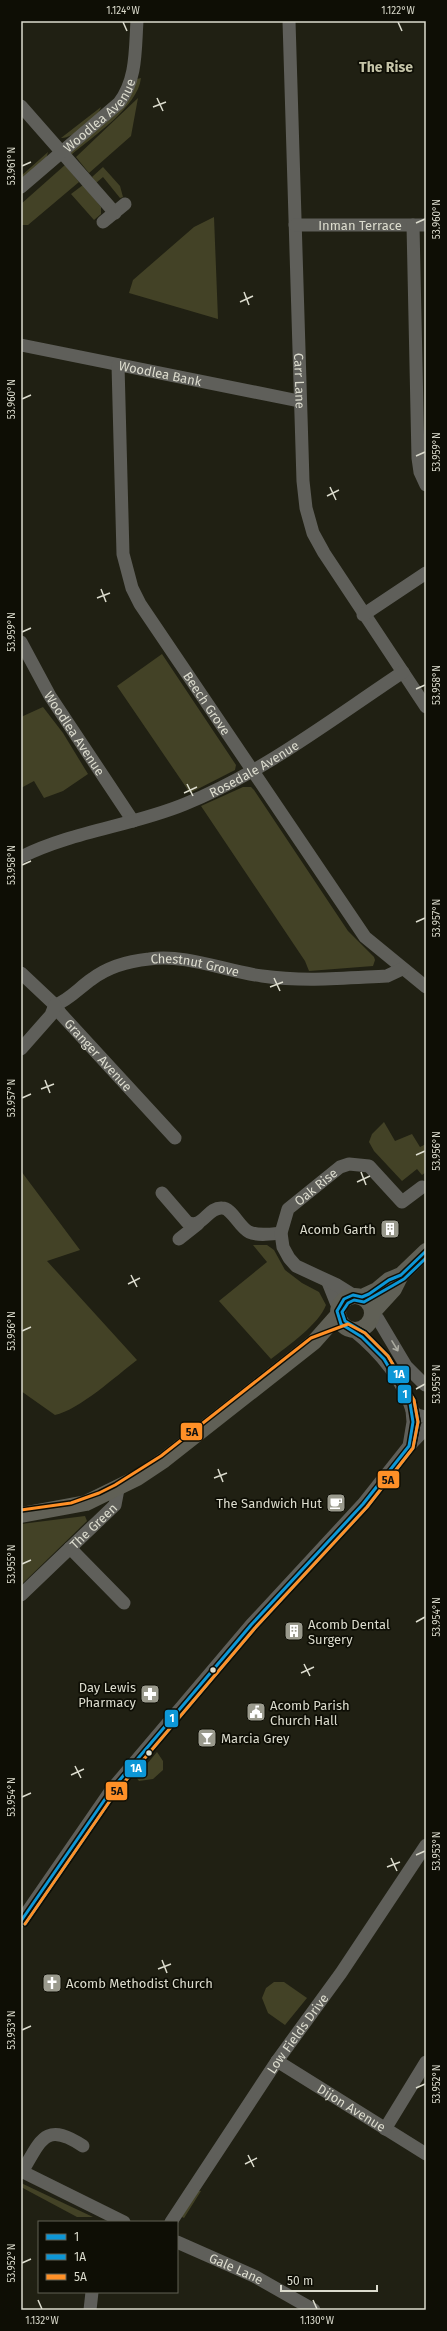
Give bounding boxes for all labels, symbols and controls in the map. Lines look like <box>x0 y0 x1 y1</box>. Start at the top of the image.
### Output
text: 1.124°W <box>106 5 141 17</box>
text: 1.122°W <box>381 5 415 17</box>
district label: The Rise <box>359 59 413 76</box>
street label: Woodlea Avenue <box>60 77 138 155</box>
text: 53.961°N <box>6 147 18 185</box>
text: 53.960°N <box>431 199 443 239</box>
street label: Inman Terrace <box>318 218 402 233</box>
street label: Carr Lane <box>291 353 308 409</box>
street label: Woodlea Bank <box>117 358 203 389</box>
text: 53.960°N <box>6 379 18 419</box>
text: 53.959°N <box>431 432 443 472</box>
text: 53.959°N <box>6 612 18 652</box>
text: 53.958°N <box>431 665 443 705</box>
street label: Beech Grove <box>180 669 233 738</box>
street label: Woodlea Avenue <box>41 689 108 779</box>
street label: Rosedale Avenue <box>207 738 302 800</box>
text: 53.958°N <box>6 845 18 885</box>
text: 53.957°N <box>431 899 443 937</box>
street label: Chestnut Grove <box>150 951 241 980</box>
street label: Granger Avenue <box>61 1016 135 1094</box>
text: 53.957°N <box>6 1079 18 1117</box>
text: 53.956°N <box>431 1131 443 1171</box>
street label: Oak Rise <box>292 1165 341 1209</box>
building icon: Acomb Garth <box>379 1218 401 1240</box>
place label: Acomb Garth <box>300 1222 376 1237</box>
text: 53.956°N <box>6 1311 18 1351</box>
one-way arrow <box>391 1340 399 1352</box>
text: 53.955°N <box>431 1364 443 1404</box>
line badge: 1A <box>387 1365 410 1384</box>
text: 1A <box>393 1368 405 1381</box>
line badge: 1 <box>397 1384 412 1404</box>
text: 1 <box>402 1388 408 1401</box>
line badge: 5A <box>180 1422 203 1441</box>
text: 5A <box>186 1426 199 1439</box>
line badge: 5A <box>377 1470 400 1489</box>
text: 5A <box>382 1474 395 1487</box>
cafe icon: The Sandwich Hut <box>325 1492 347 1514</box>
place label: The Sandwich Hut <box>216 1496 322 1511</box>
street label: The Green <box>67 1500 120 1552</box>
text: 53.955°N <box>6 1544 18 1584</box>
text: 53.954°N <box>431 1597 443 1637</box>
place label: Acomb Dental Surgery <box>308 1617 390 1647</box>
building icon: Acomb Dental Surgery <box>283 1620 305 1642</box>
unlabelled marker <box>208 1665 218 1675</box>
place label: Day Lewis Pharmacy <box>78 1680 137 1710</box>
pharmacy icon: Day Lewis Pharmacy <box>139 1683 161 1705</box>
place label: Acomb Parish Church Hall <box>270 1698 350 1728</box>
public building icon: Acomb Parish Church Hall <box>245 1701 267 1723</box>
line badge: 1 <box>164 1709 179 1728</box>
text: 1 <box>169 1712 175 1725</box>
bar icon: Marcia Grey <box>196 1727 218 1749</box>
place label: Marcia Grey <box>221 1731 290 1746</box>
unlabelled marker <box>144 1748 154 1758</box>
line badge: 1A <box>124 1759 147 1778</box>
text: 1A <box>130 1762 142 1775</box>
text: 53.954°N <box>6 1777 18 1817</box>
line badge: 5A <box>105 1781 128 1801</box>
text: 5A <box>111 1785 124 1798</box>
text: 53.953°N <box>431 1831 443 1871</box>
church icon: Acomb Methodist Church <box>41 1972 63 1994</box>
place label: Acomb Methodist Church <box>66 1976 213 1991</box>
street label: Low Fields Drive <box>264 1991 331 2076</box>
text: 53.953°N <box>6 2010 18 2050</box>
text: 53.952°N <box>431 2064 443 2104</box>
street label: Dijon Avenue <box>315 2081 388 2135</box>
legend <box>38 2221 178 2293</box>
text: 1 <box>74 2230 79 2244</box>
text: 53.952°N <box>6 2243 18 2283</box>
text: 1A <box>74 2250 86 2264</box>
street label: Gale Lane <box>207 2250 266 2288</box>
scale bar <box>281 2267 377 2293</box>
text: 5A <box>74 2270 87 2284</box>
text: 50 m <box>287 2274 313 2288</box>
text: 1.132°W <box>25 2315 59 2327</box>
text: 1.130°W <box>300 2315 335 2327</box>

